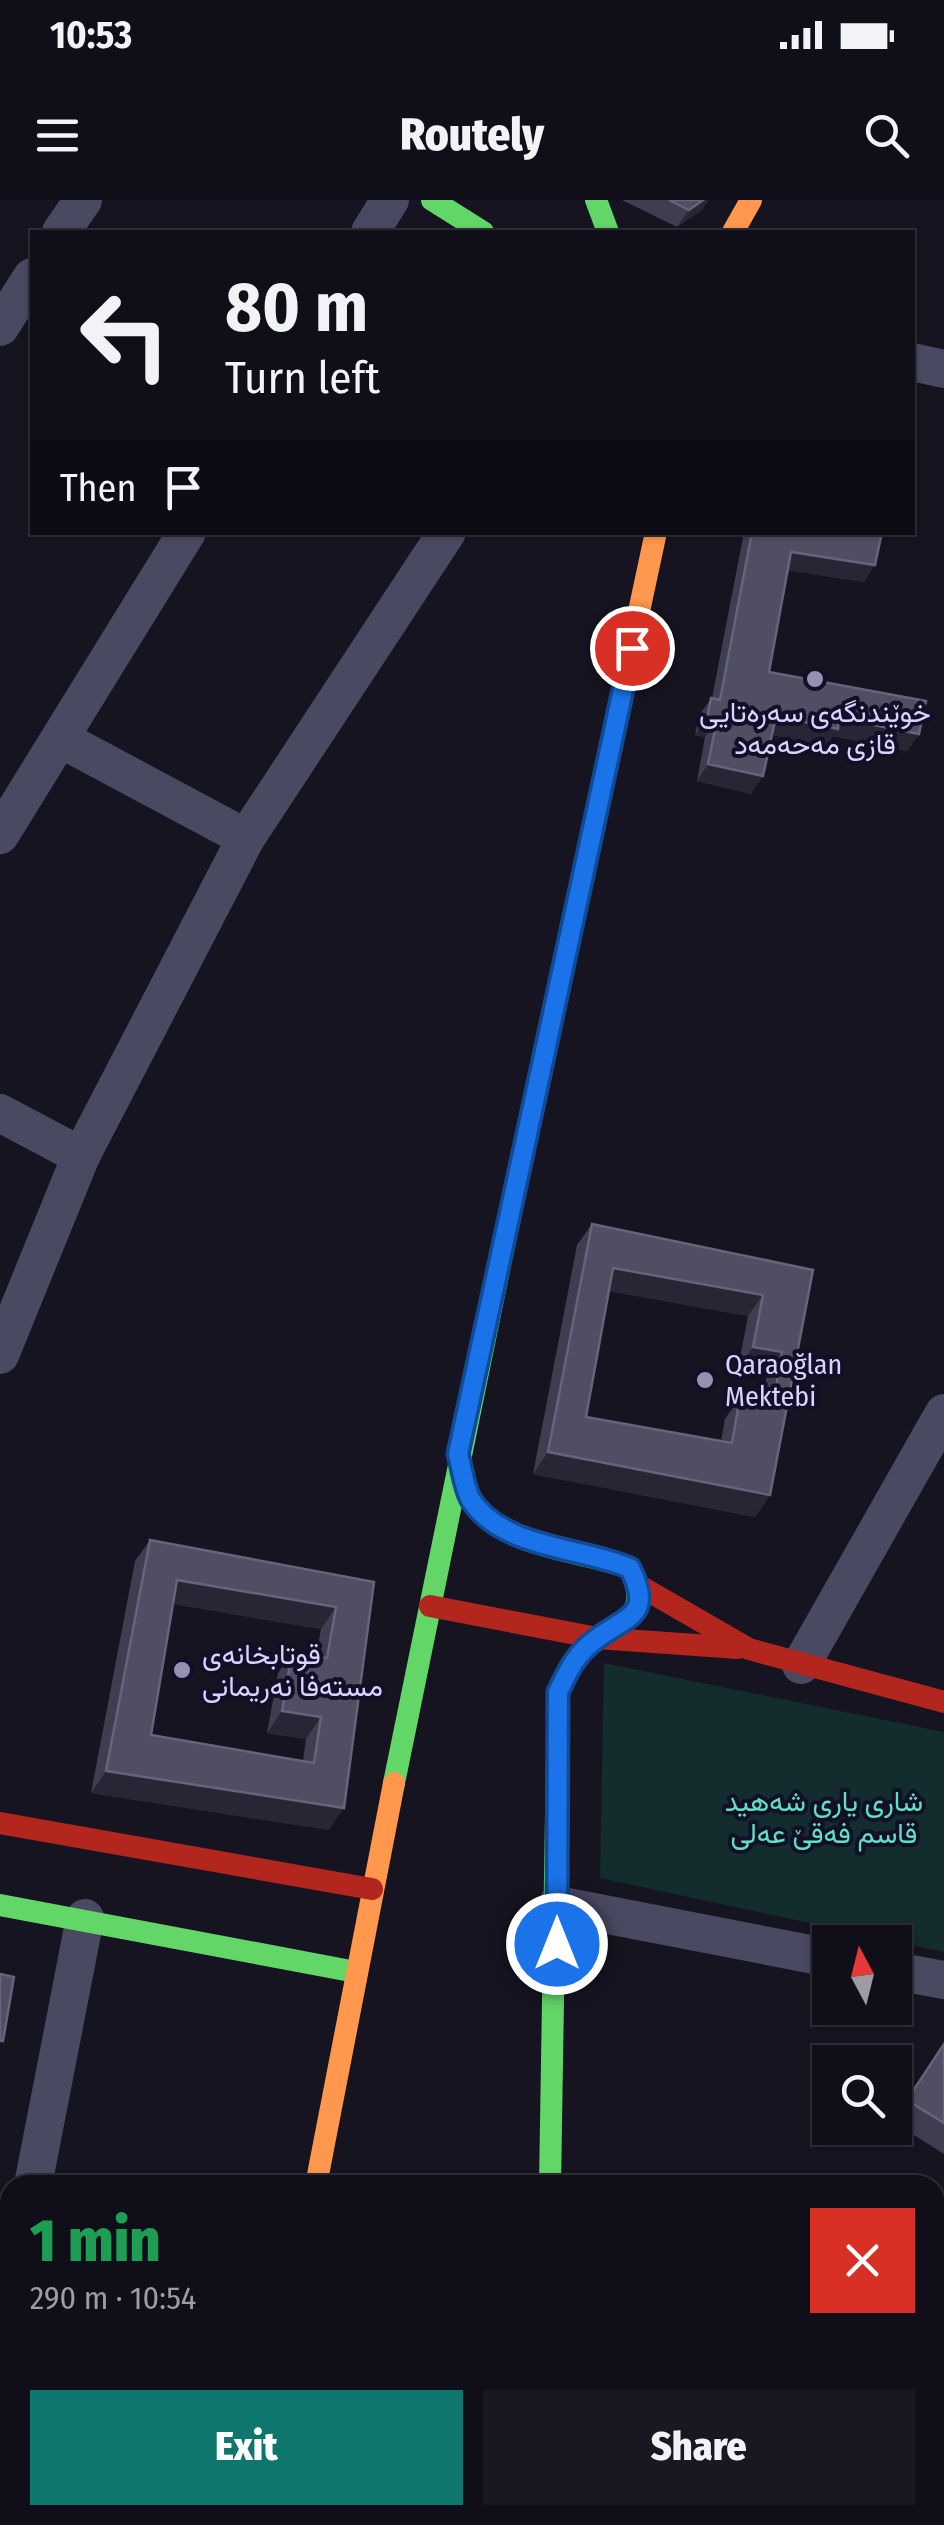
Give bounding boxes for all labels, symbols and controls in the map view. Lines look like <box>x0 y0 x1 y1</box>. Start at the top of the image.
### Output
text: 10:53 <box>50 12 132 58</box>
icon: menu <box>30 108 85 163</box>
text: Routely <box>400 108 544 162</box>
icon: search <box>859 108 914 163</box>
text: 80 m <box>225 266 368 350</box>
icon: left <box>60 270 190 400</box>
text: Turn left <box>225 351 380 405</box>
icon: arrive <box>156 460 211 515</box>
text: Then <box>60 465 136 511</box>
pin <box>590 606 675 691</box>
icon: arrive <box>605 621 660 676</box>
marker: خوێندنگەی سەرەتایی قازی مەحەمەد <box>804 668 826 690</box>
place label: خوێندنگەی سەرەتایی قازی مەحەمەد <box>699 696 931 762</box>
place label: Qaraoğlan Mektebi <box>725 1348 842 1413</box>
marker: Qaraoğlan Mektebi <box>694 1369 716 1391</box>
place label: قوتابخانەی مستەفا نەریمانی <box>202 1638 383 1704</box>
marker: قوتابخانەی مستەفا نەریمانی <box>171 1659 193 1681</box>
park label: شاری یاری شەهید قاسم فەقێ عەلی <box>725 1785 923 1852</box>
position arrow <box>505 1892 609 1996</box>
north arrow <box>812 1925 912 2025</box>
map controls <box>812 1925 912 2145</box>
button: search <box>812 2045 912 2145</box>
text: 1 min <box>30 2205 161 2277</box>
button: close <box>810 2208 915 2313</box>
text: 290 m · 10:54 <box>30 2279 196 2317</box>
button: Exit <box>30 2390 463 2505</box>
button: Share <box>483 2390 915 2505</box>

